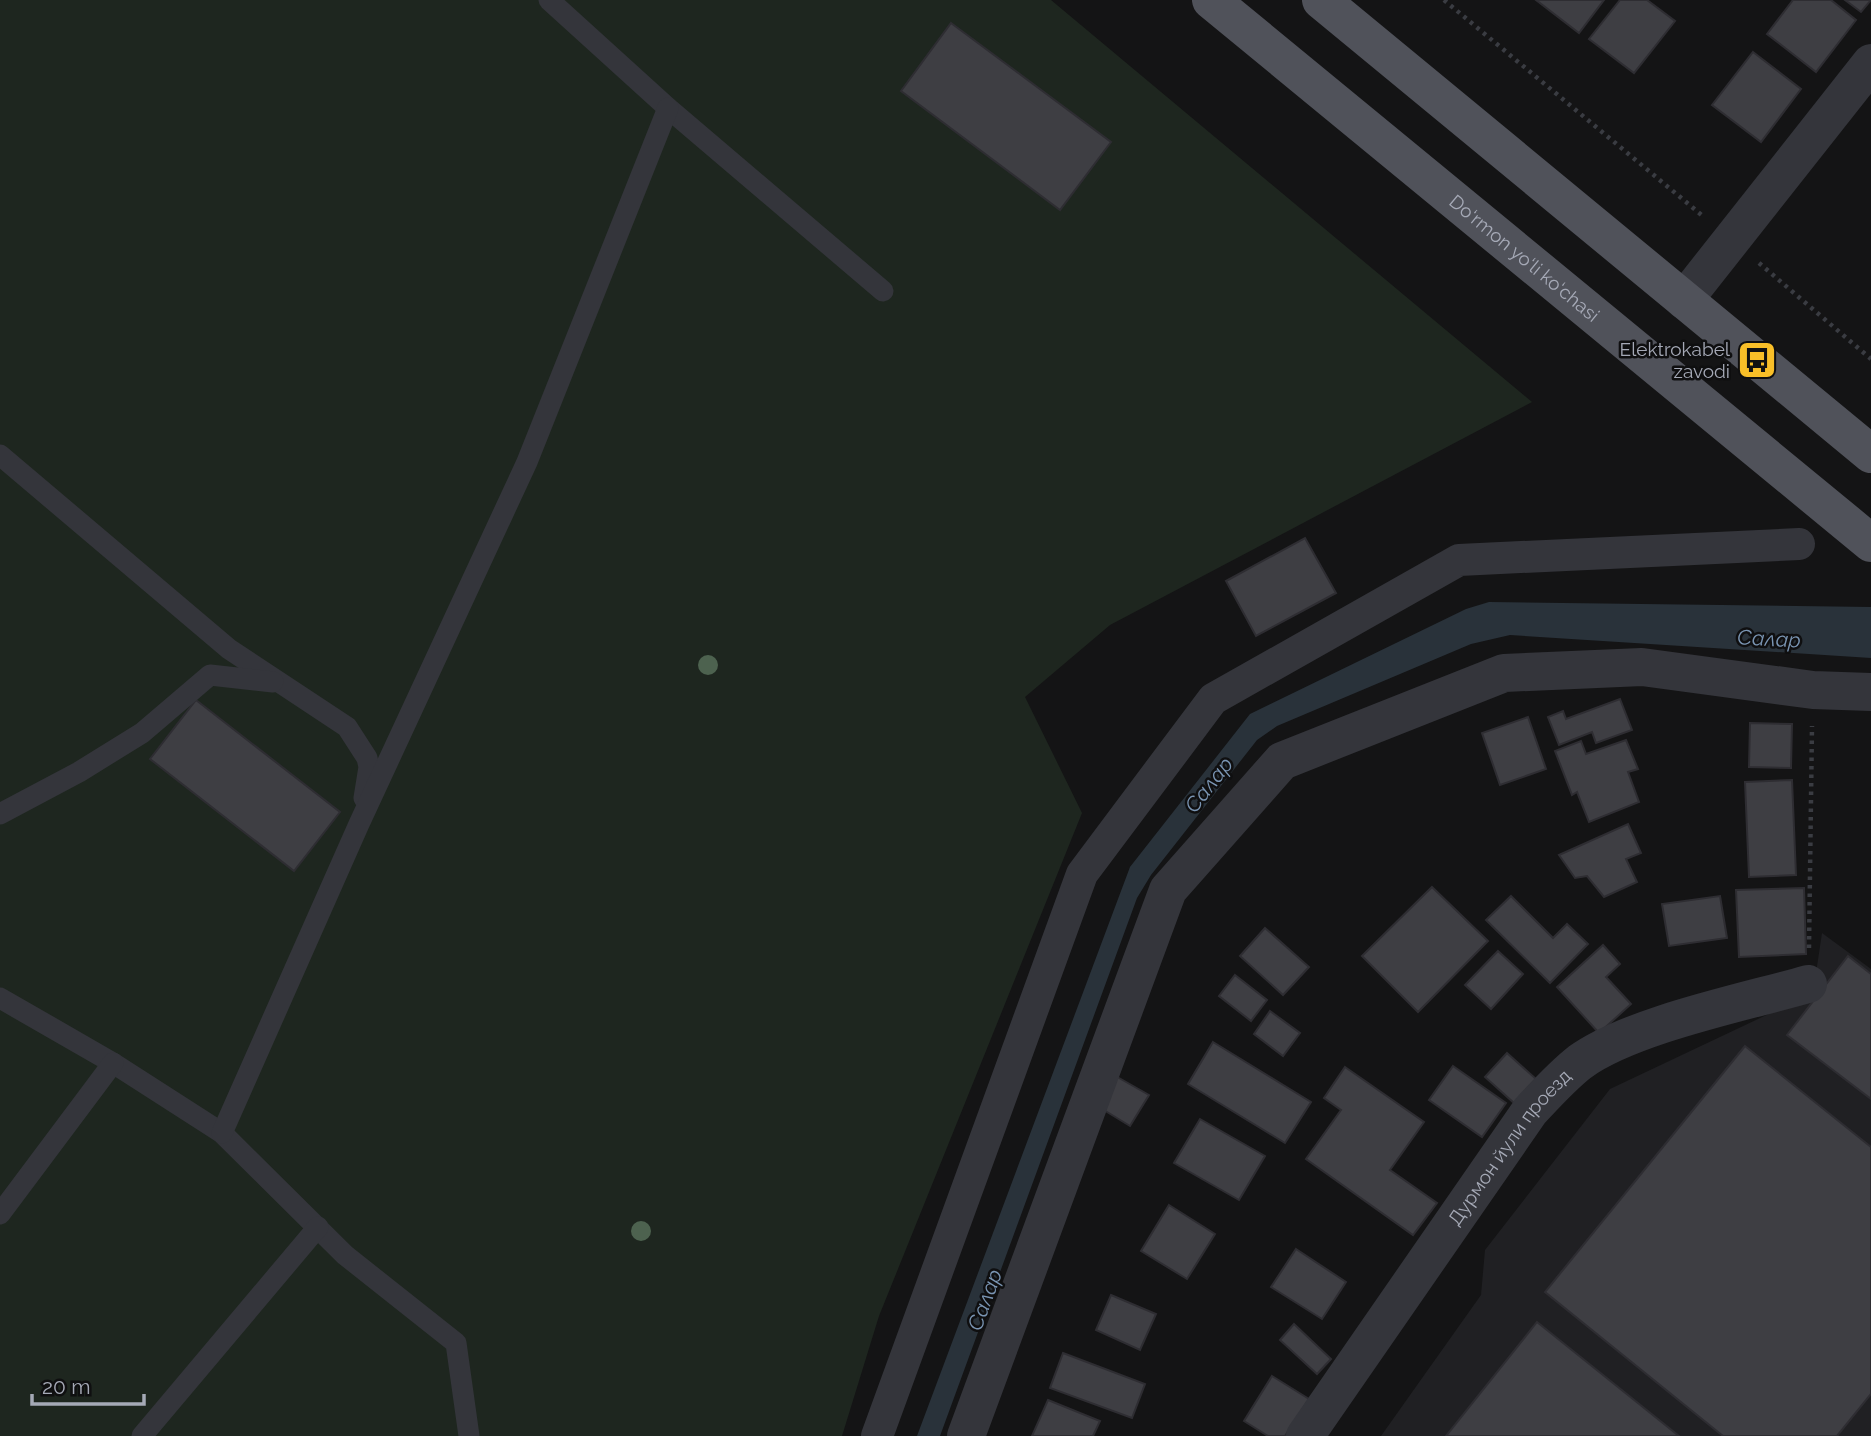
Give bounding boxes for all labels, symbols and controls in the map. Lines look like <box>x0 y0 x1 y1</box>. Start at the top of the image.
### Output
street label: Do‘rmon yo‘li ko‘chasi <box>1445 190 1604 326</box>
place label: Elektrokabel zavodi <box>1620 338 1731 382</box>
bus stop icon: Elektrokabel zavodi <box>1736 339 1778 381</box>
water label: Салар <box>1737 624 1801 653</box>
water label: Салар <box>1179 752 1238 817</box>
street label: Дурмон йули проезд <box>1443 1064 1575 1229</box>
water label: Салар <box>962 1266 1007 1334</box>
scale bar <box>32 1362 144 1406</box>
text: 20 m <box>42 1374 90 1399</box>

